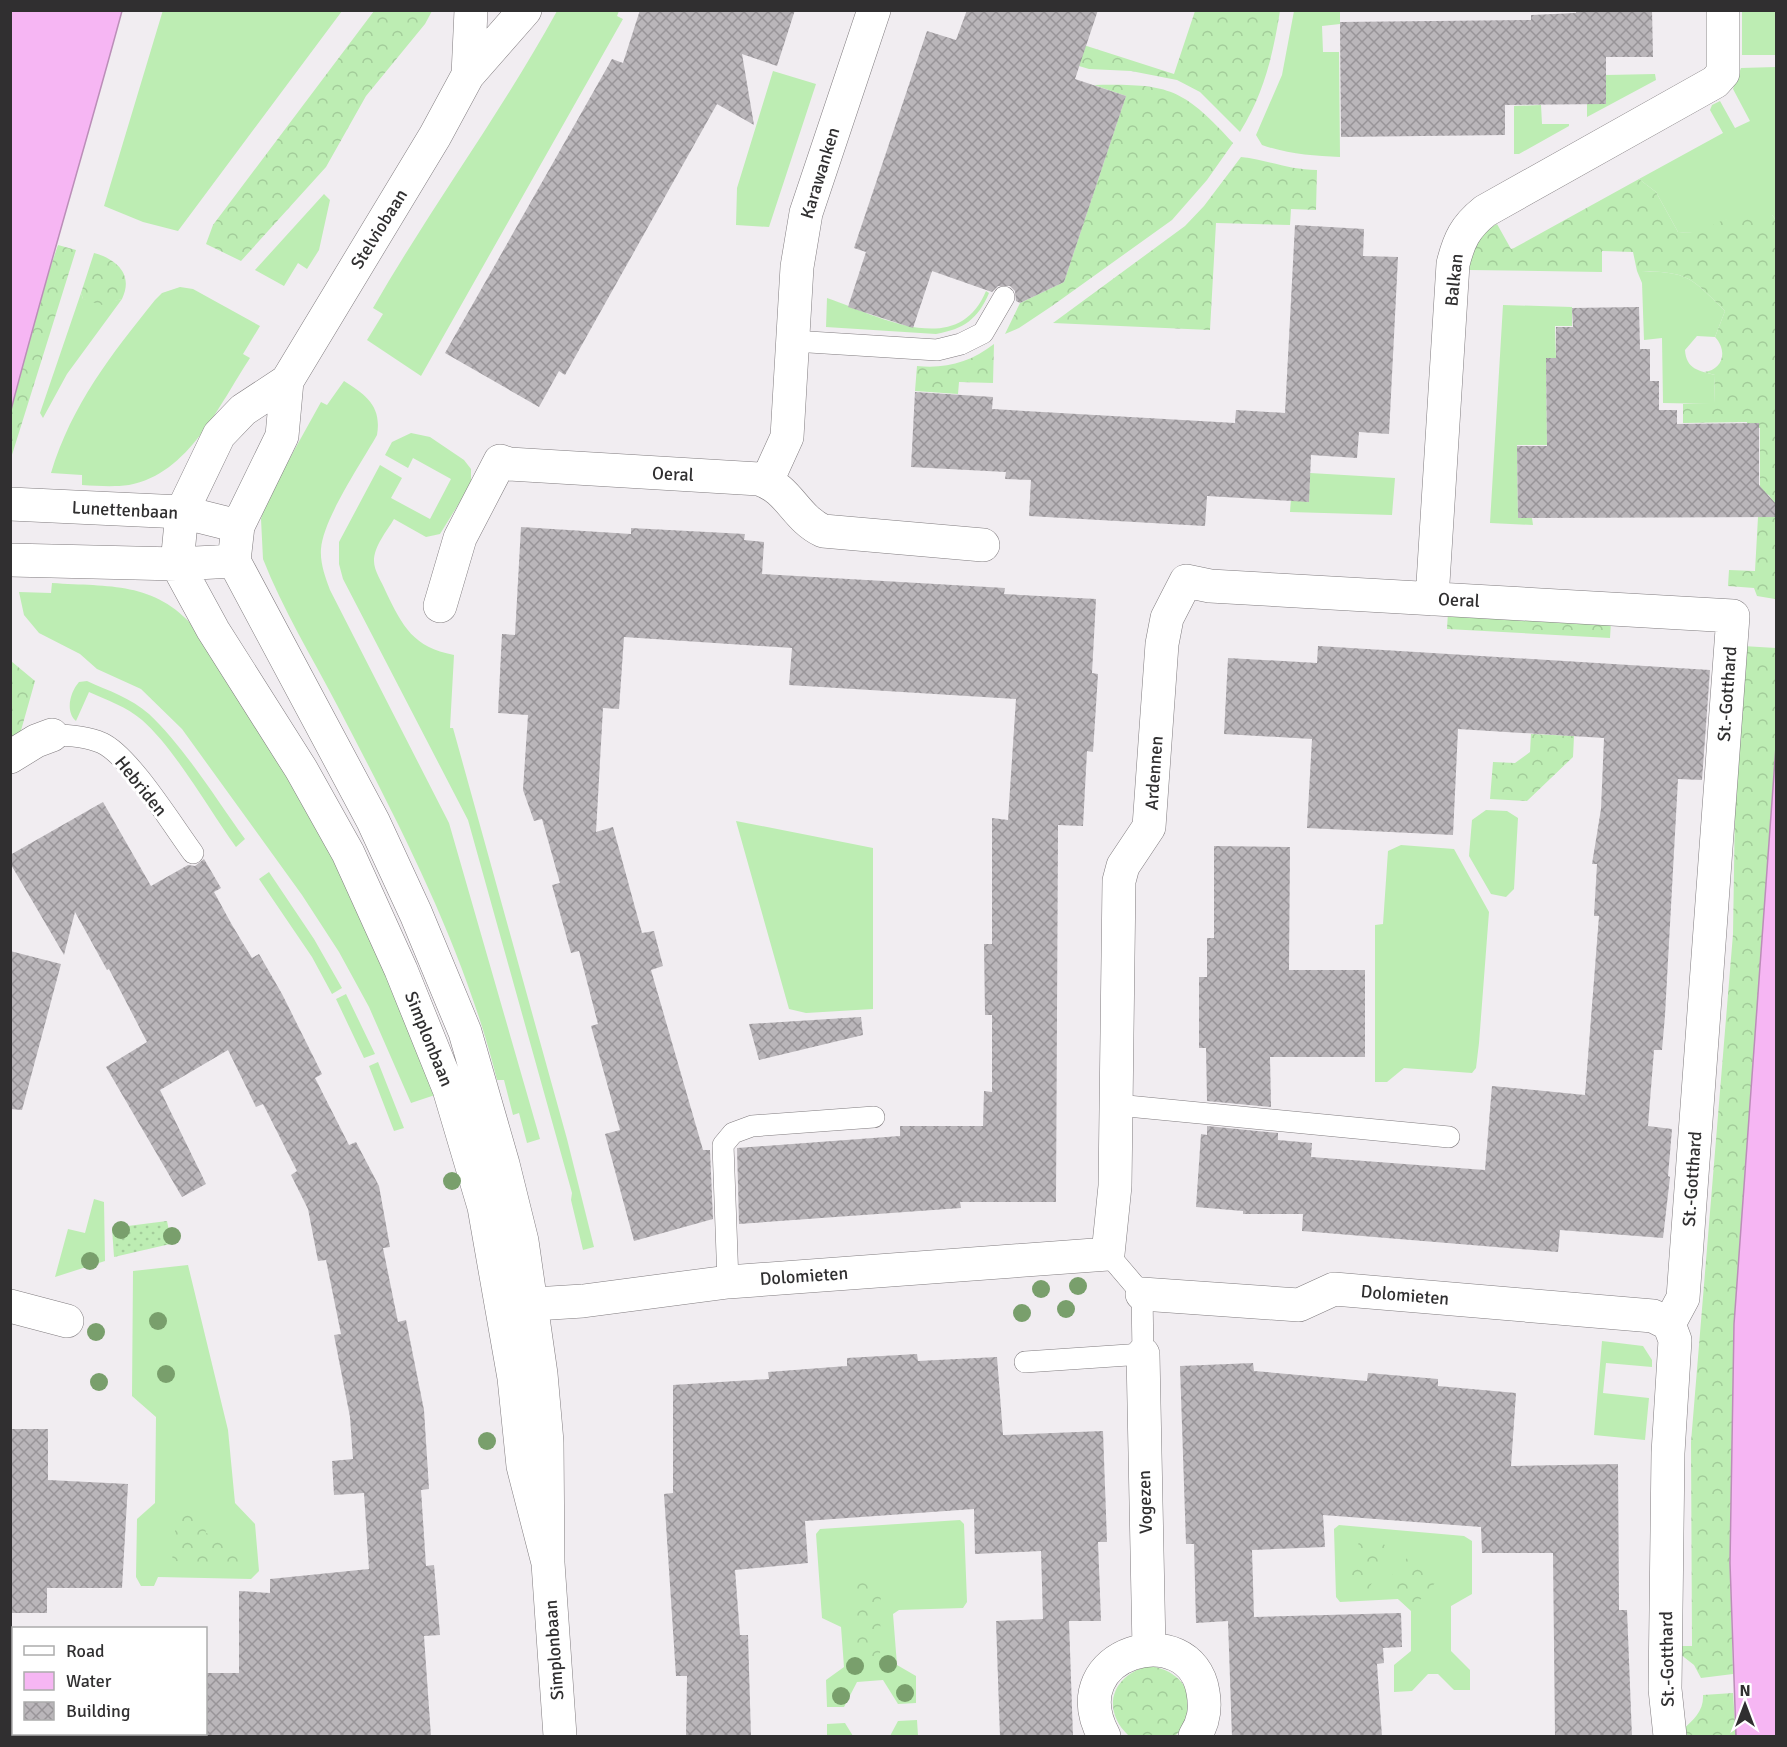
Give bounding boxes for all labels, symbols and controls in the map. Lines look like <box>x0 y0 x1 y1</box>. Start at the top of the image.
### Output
street label: Karawanken <box>796 125 844 221</box>
street label: Stelviobaan <box>346 185 412 273</box>
street label: Balkan <box>1440 252 1468 308</box>
street label: Oeral <box>652 462 694 486</box>
street label: Lunettenbaan <box>71 496 179 524</box>
street label: Oeral <box>1438 588 1480 612</box>
street label: St.-Gotthard <box>1713 646 1741 742</box>
street label: Ardennen <box>1140 735 1168 811</box>
street label: Hebriden <box>110 752 172 820</box>
street label: Simplonbaan <box>400 988 458 1090</box>
street label: St.-Gotthard <box>1678 1131 1706 1227</box>
street label: Dolomieten <box>759 1262 849 1290</box>
street label: Dolomieten <box>1360 1280 1450 1310</box>
street label: Vogezen <box>1133 1470 1157 1534</box>
street label: Simplonbaan <box>540 1599 568 1701</box>
street label: St.-Gotthard <box>1655 1611 1679 1707</box>
legend <box>12 1627 207 1735</box>
text: Road <box>66 1640 105 1662</box>
text: Water <box>66 1670 112 1692</box>
north arrow <box>1715 1675 1775 1735</box>
text: N <box>1739 1681 1751 1701</box>
text: Building <box>66 1700 130 1722</box>

